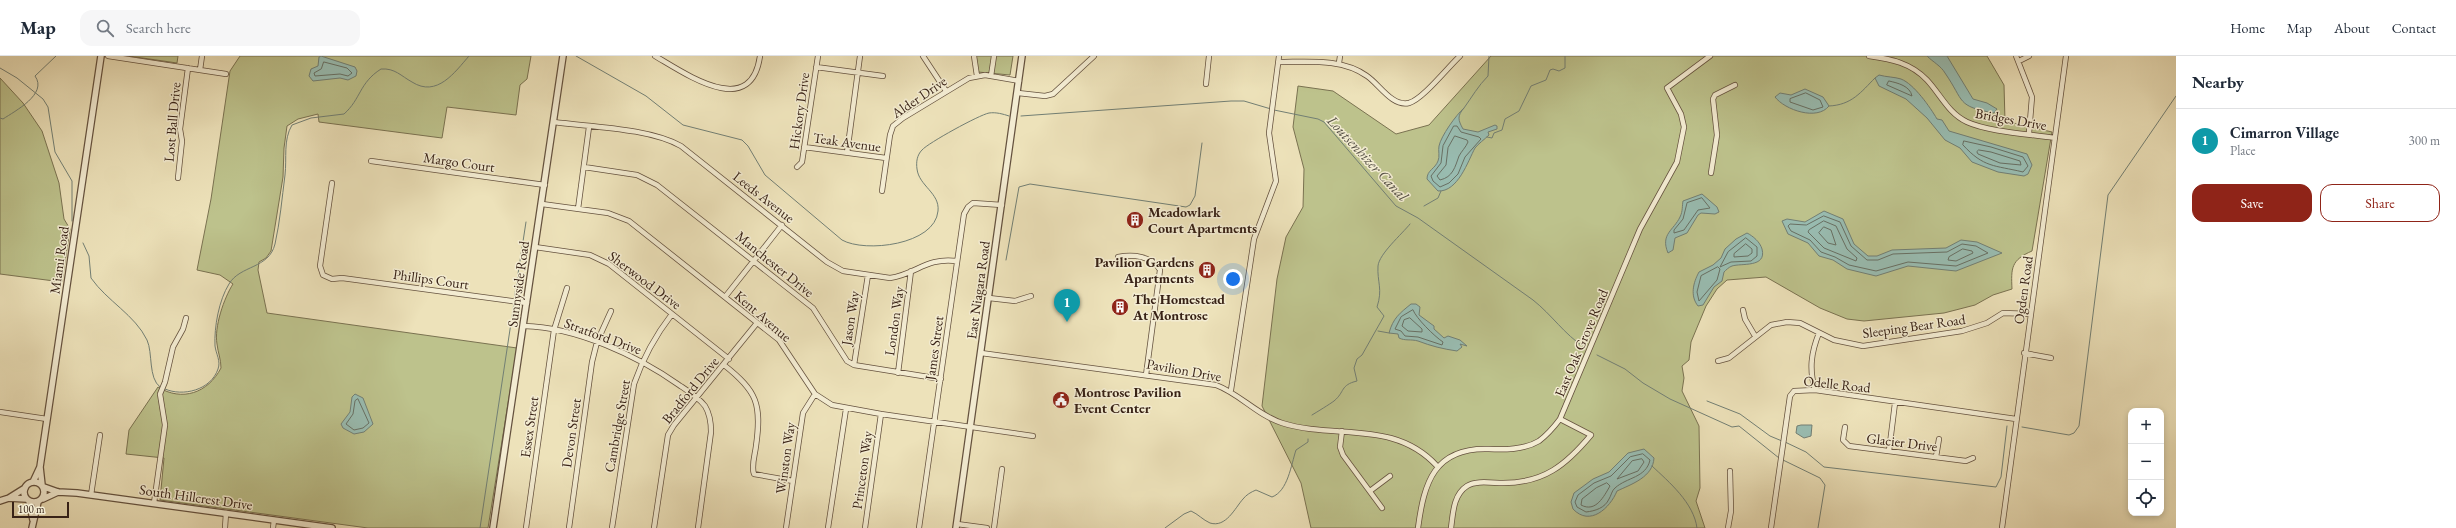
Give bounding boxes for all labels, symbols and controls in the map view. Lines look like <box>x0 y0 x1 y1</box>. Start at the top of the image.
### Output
search box <box>80 10 360 46</box>
text: Map <box>20 15 56 40</box>
icon: search <box>94 17 116 39</box>
text: Search here <box>126 18 191 37</box>
text: Home <box>2230 19 2265 37</box>
text: Map <box>2287 19 2312 37</box>
text: About <box>2334 19 2370 37</box>
text: Contact <box>2392 19 2436 37</box>
street label: Hickory Drive <box>785 71 813 151</box>
text: Nearby <box>2192 71 2244 93</box>
street label: Alder Drive <box>887 72 951 123</box>
street label: Lost Ball Drive <box>160 81 185 163</box>
street label: Bridges Drive <box>1974 104 2049 134</box>
water label: Loutsenhizer Canal <box>1323 110 1413 205</box>
text: Cimarron Village <box>2230 123 2339 142</box>
street label: Teak Avenue <box>812 128 883 156</box>
text: 1 <box>2202 132 2208 149</box>
text: 300 m <box>2409 132 2440 149</box>
text: Place <box>2230 142 2256 159</box>
street label: Margo Court <box>422 148 496 176</box>
street label: Leeds Avenue <box>730 167 799 227</box>
button: Save <box>2192 184 2312 222</box>
button: Share <box>2320 184 2440 222</box>
place label: Meadowlark Court Apartments <box>1148 203 1257 237</box>
building icon: Meadowlark Court Apartments <box>1125 210 1145 230</box>
street label: Miami Road <box>45 224 73 295</box>
street label: Manchester Drive <box>732 227 818 301</box>
street label: Sunnyside Road <box>503 239 533 328</box>
street label: East Niagara Road <box>962 239 994 340</box>
street label: Sherwood Drive <box>605 247 685 314</box>
place label: Pavilion Gardens Apartments <box>1095 253 1194 287</box>
street label: Ogden Road <box>2009 254 2037 325</box>
building icon: Pavilion Gardens Apartments <box>1197 260 1217 280</box>
street label: Phillips Court <box>392 265 471 293</box>
your location <box>1223 269 1243 289</box>
street label: London Way <box>880 284 908 357</box>
street label: Kent Avenue <box>731 286 796 346</box>
street label: East Oak Grove Road <box>1550 286 1612 400</box>
street label: Jason Way <box>837 289 863 348</box>
pin: 1 <box>1054 289 1080 322</box>
place label: The Homestead At Montrose <box>1132 290 1225 324</box>
building icon: The Homestead At Montrose <box>1110 297 1130 317</box>
street label: Sleeping Bear Road <box>1861 310 1967 342</box>
street label: Stratford Drive <box>562 314 645 359</box>
street label: James Street <box>920 314 948 382</box>
street label: Bradford Drive <box>657 352 723 427</box>
street label: Pavilion Drive <box>1145 355 1223 386</box>
street label: Odelle Road <box>1802 372 1872 397</box>
street label: Cambridge Street <box>600 378 634 474</box>
place label: Montrose Pavilion Event Center <box>1074 383 1181 417</box>
public building icon: Montrose Pavilion Event Center <box>1051 390 1071 410</box>
street label: Essex Street <box>516 395 542 459</box>
street label: Devon Street <box>557 397 585 469</box>
map controls <box>2128 408 2164 516</box>
button: + <box>2128 408 2164 444</box>
street label: Winston Way <box>771 420 799 495</box>
street label: Princeton Way <box>848 429 877 510</box>
street label: Glacier Drive <box>1866 429 1939 455</box>
button: − <box>2128 444 2164 480</box>
street label: South Hillcrest Drive <box>138 480 254 514</box>
button: locate <box>2128 480 2164 516</box>
scale bar <box>12 500 69 519</box>
text: 100 m <box>18 502 45 516</box>

